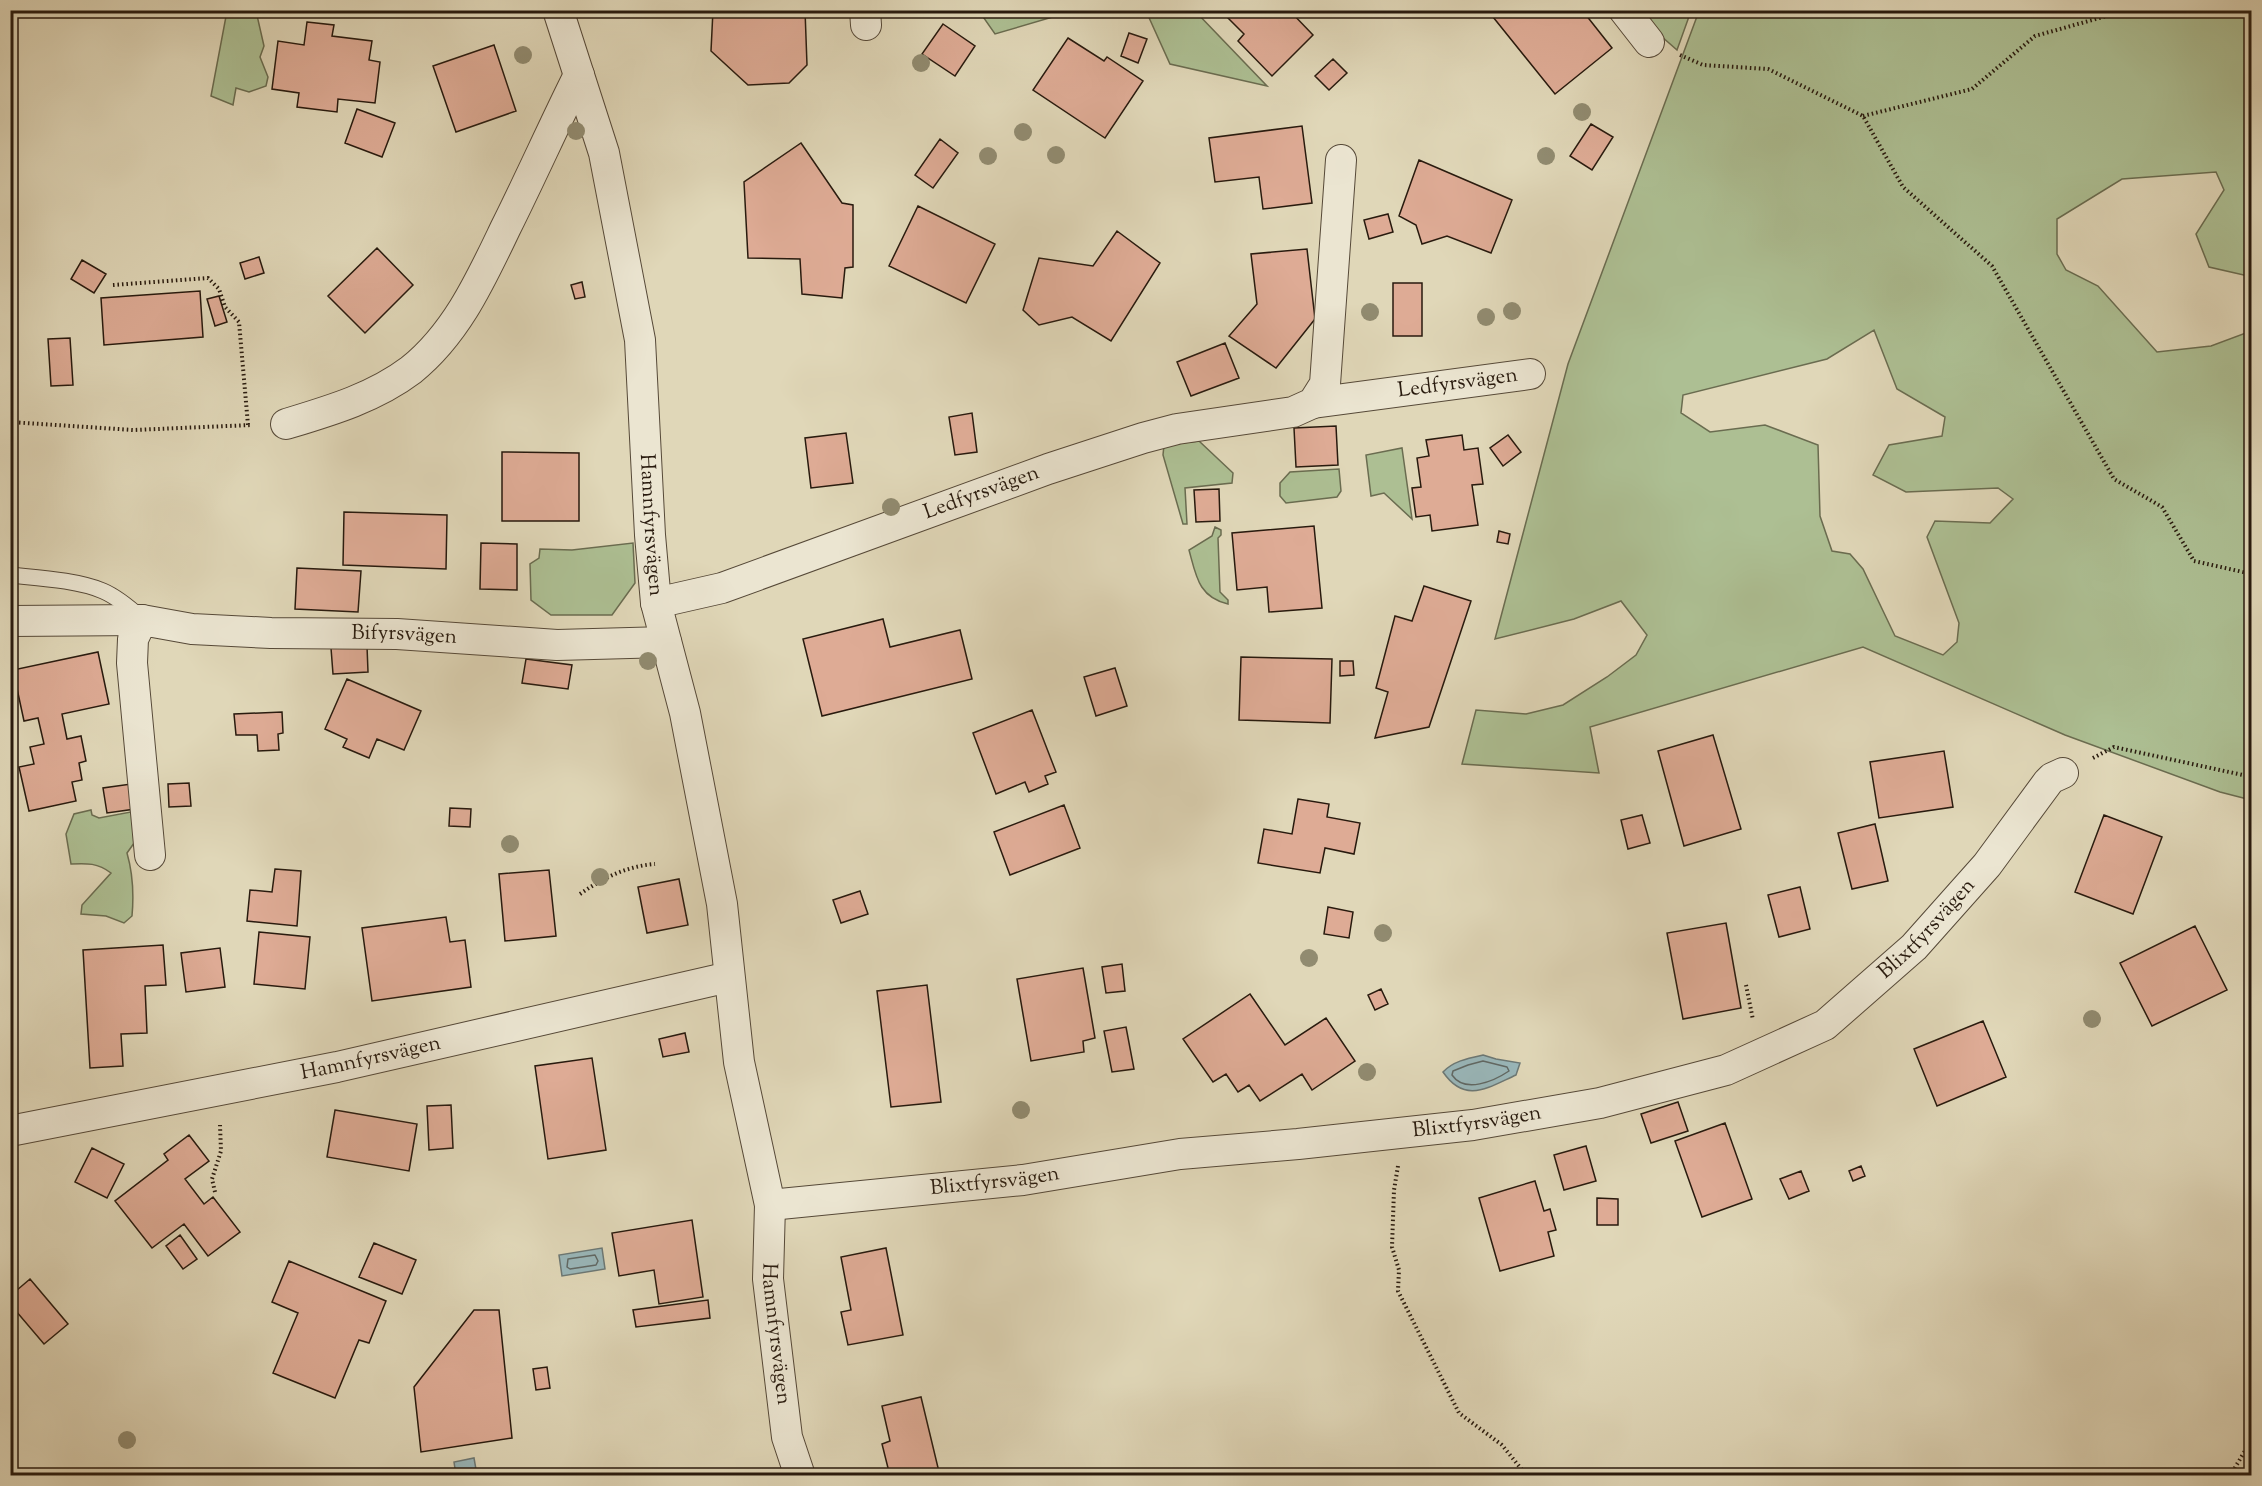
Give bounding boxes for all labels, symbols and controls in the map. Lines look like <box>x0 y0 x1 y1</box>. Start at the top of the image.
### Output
street label: Ledfyrsvägen <box>1396 361 1520 407</box>
street label: Hamnfyrsvägen <box>631 453 670 598</box>
street label: Ledfyrsvägen <box>920 458 1044 528</box>
street label: Bifyrsvägen <box>351 619 458 653</box>
street label: Blixtfyrsvägen <box>1872 872 1983 987</box>
street label: Hamnfyrsvägen <box>298 1029 444 1089</box>
street label: Blixtfyrsvägen <box>1411 1098 1544 1146</box>
street label: Blixtfyrsvägen <box>929 1159 1062 1204</box>
street label: Hamnfyrsvägen <box>753 1263 798 1407</box>

